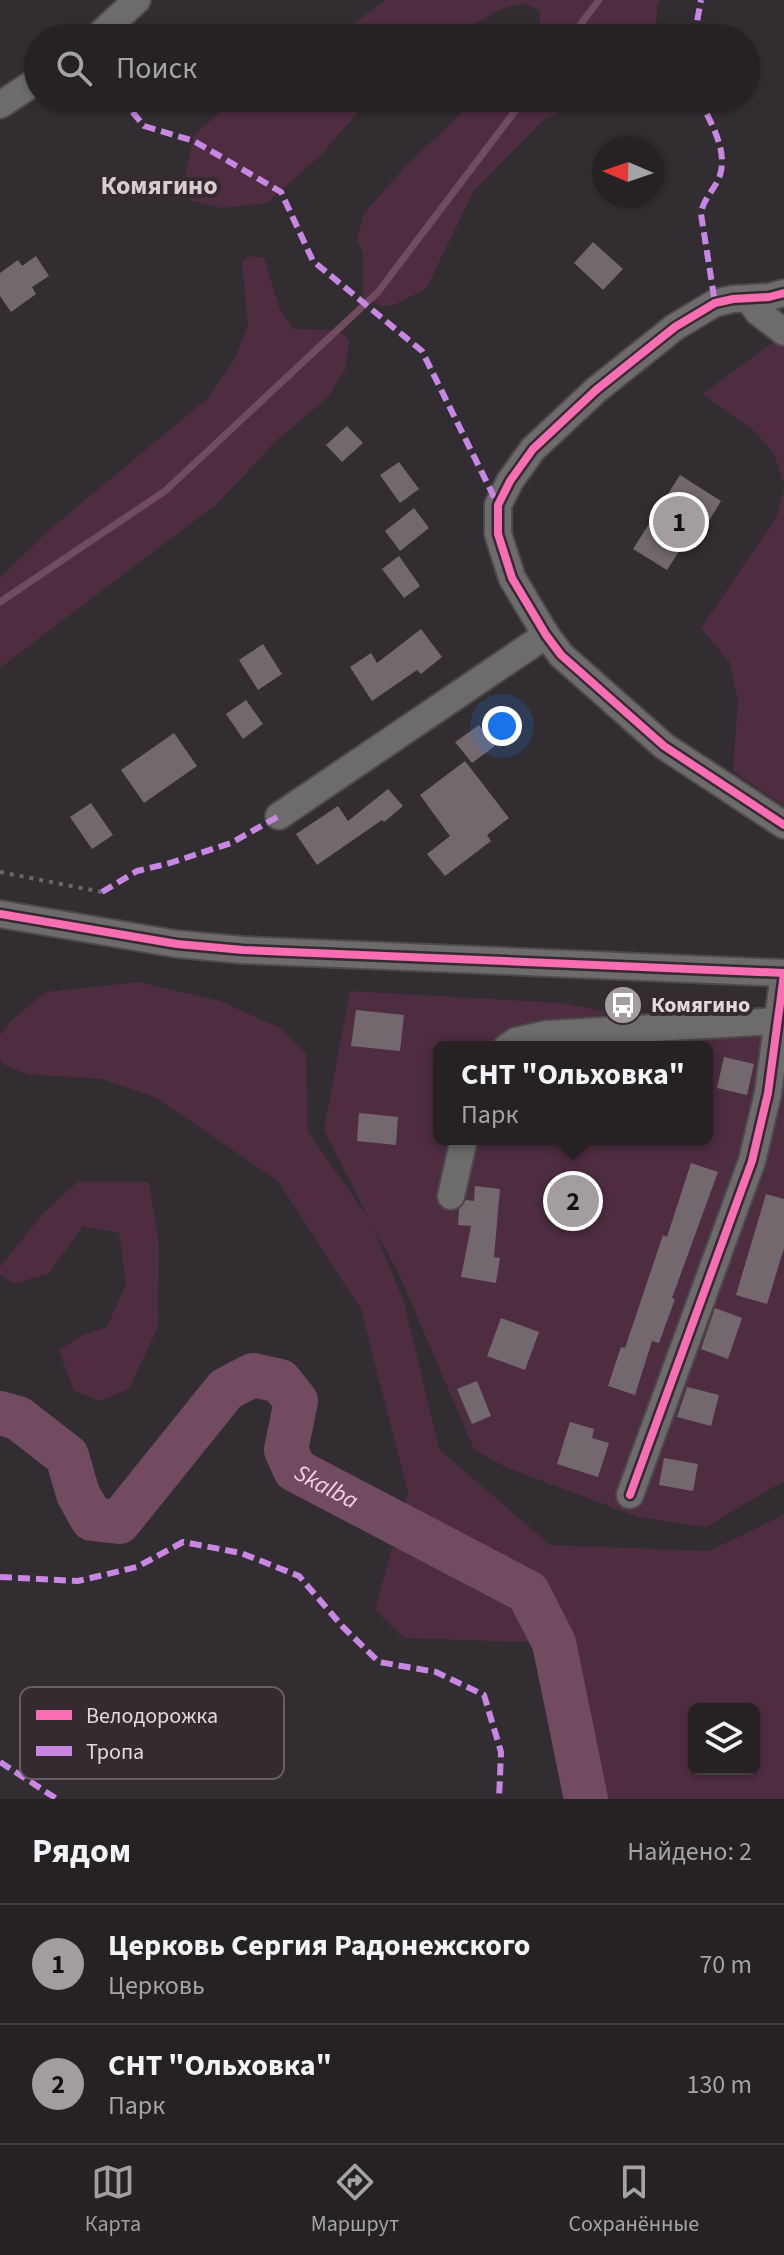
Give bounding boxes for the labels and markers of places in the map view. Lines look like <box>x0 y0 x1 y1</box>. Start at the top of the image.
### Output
pin: 1 <box>653 492 705 552</box>
bus stop icon: Комягино <box>602 984 644 1026</box>
place label: Комягино <box>651 989 750 1021</box>
pin: 2 <box>547 1171 599 1231</box>

